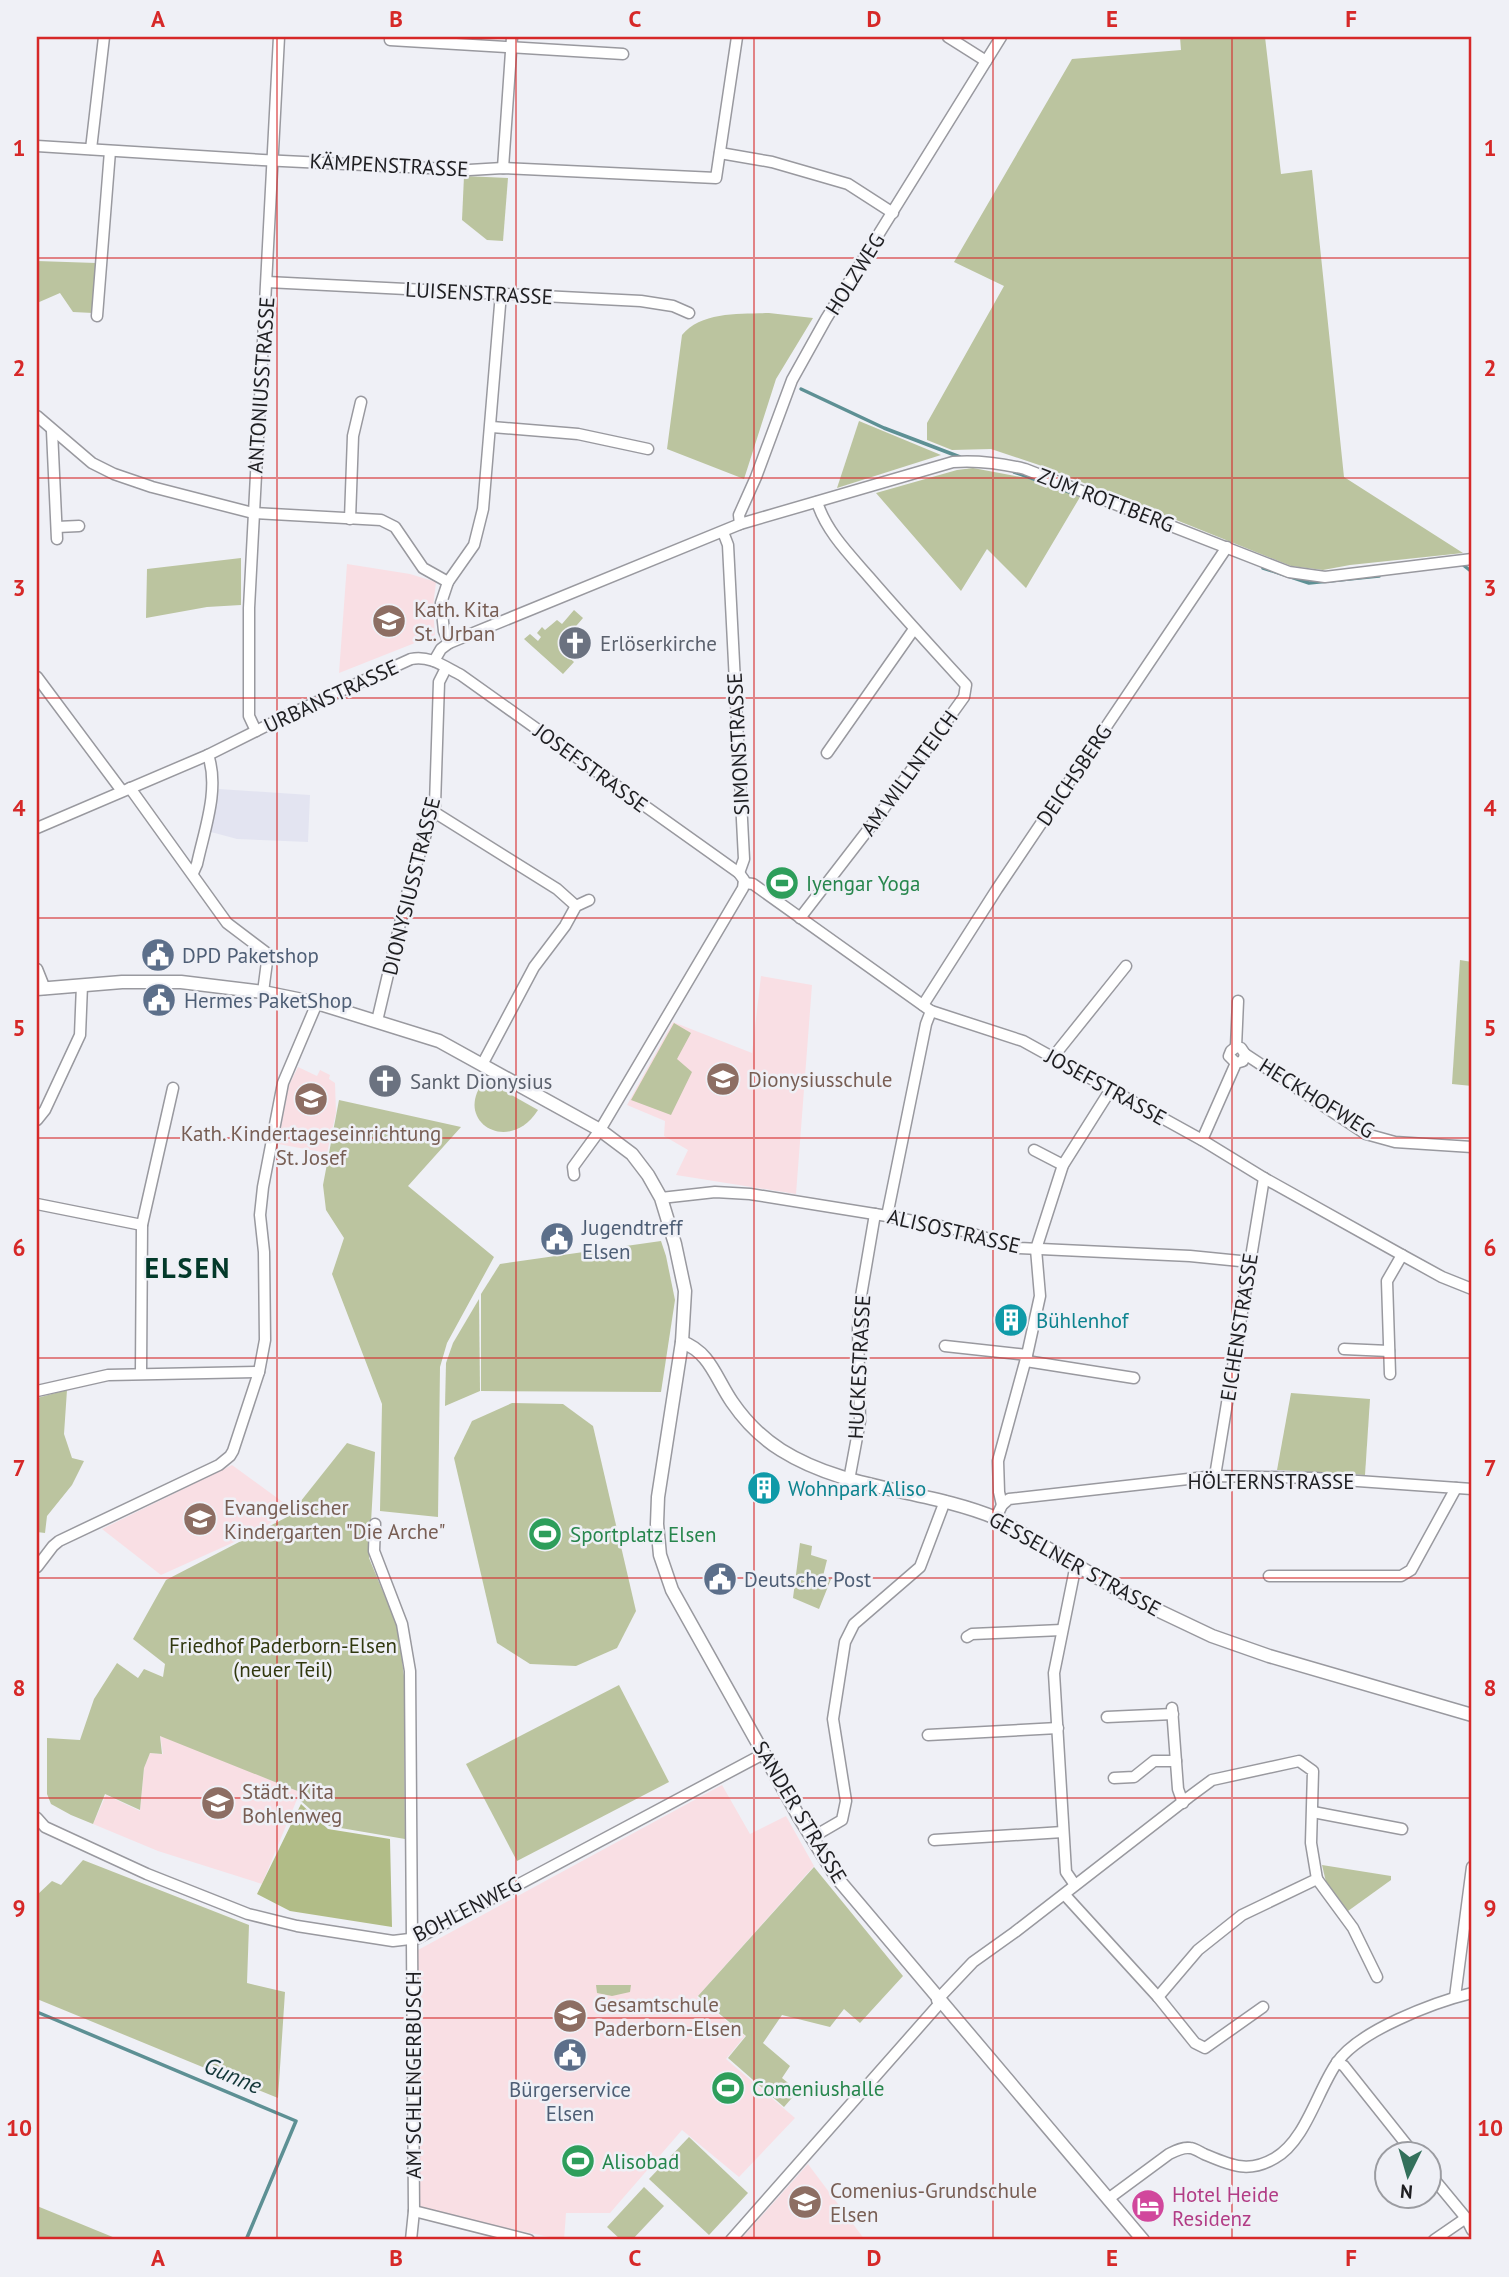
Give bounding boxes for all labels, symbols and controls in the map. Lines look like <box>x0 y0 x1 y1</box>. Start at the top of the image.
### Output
text: A <box>151 4 165 33</box>
text: B <box>389 4 403 33</box>
text: C <box>629 4 642 33</box>
text: D <box>867 4 881 33</box>
text: E <box>1106 4 1118 33</box>
text: F <box>1345 4 1357 33</box>
text: 1 <box>12 133 26 162</box>
text: 1 <box>1483 133 1497 162</box>
street label: KÄMPENSTRASSE <box>309 147 469 183</box>
street label: HOLZWEG <box>819 228 891 320</box>
street label: LUISENSTRASSE <box>404 276 554 310</box>
street label: ANTONIUSSTRASSE <box>241 296 281 474</box>
text: 2 <box>12 353 26 382</box>
text: 2 <box>1483 353 1497 382</box>
street label: ZUM ROTTBERG <box>1034 462 1178 538</box>
text: 3 <box>12 573 26 602</box>
text: 3 <box>1483 573 1497 602</box>
place label: Kath. Kita St. Urban <box>414 596 500 647</box>
school or university icon: Kath. Kita St. Urban <box>370 602 408 640</box>
church icon: Erlöserkirche <box>556 624 594 662</box>
place label: Erlöserkirche <box>600 630 717 657</box>
street label: URBANSTRASSE <box>259 653 403 739</box>
street label: SIMONSTRASSE <box>721 672 755 816</box>
street label: AM WILLNTEICH <box>854 705 964 841</box>
street label: JOSEFSTRASSE <box>528 717 653 818</box>
street label: DEICHSBERG <box>1030 719 1118 831</box>
text: 4 <box>12 793 26 822</box>
text: 4 <box>1483 793 1497 822</box>
street label: DIONYSIUSSTRASSE <box>376 794 446 978</box>
sports icon: Iyengar Yoga <box>763 864 801 902</box>
place label: Iyengar Yoga <box>806 870 921 897</box>
public building icon: DPD Paketshop <box>139 936 177 974</box>
place label: DPD Paketshop <box>182 942 319 969</box>
public building icon: Hermes PaketShop <box>140 981 178 1019</box>
place label: Hermes PaketShop <box>184 987 352 1014</box>
text: 5 <box>12 1013 26 1042</box>
text: 5 <box>1483 1013 1497 1042</box>
street label: JOSEFSTRASSE <box>1040 1042 1171 1131</box>
street label: HECKHOFWEG <box>1254 1052 1380 1144</box>
school or university icon: Dionysiusschule <box>704 1060 742 1098</box>
church icon: Sankt Dionysius <box>366 1062 404 1100</box>
place label: Dionysiusschule <box>748 1066 892 1093</box>
place label: Sankt Dionysius <box>410 1068 552 1095</box>
school or university icon: Kath. Kindertageseinrichtung St. Josef <box>292 1080 330 1118</box>
place label: Kath. Kindertageseinrichtung St. Josef <box>181 1120 441 1171</box>
street label: ALISOSTRASSE <box>885 1203 1023 1259</box>
place label: Jugendtreff Elsen <box>581 1214 684 1265</box>
public building icon: Jugendtreff Elsen <box>538 1220 576 1258</box>
text: 6 <box>12 1233 26 1262</box>
text: 6 <box>1483 1233 1497 1262</box>
district label: ELSEN <box>145 1249 231 1286</box>
street label: EICHENSTRASSE <box>1214 1251 1264 1403</box>
street label: HUCKESTRASSE <box>842 1294 876 1440</box>
building icon: Bühlenhof <box>992 1301 1030 1339</box>
place label: Bühlenhof <box>1036 1307 1130 1334</box>
text: 7 <box>12 1453 26 1482</box>
text: 7 <box>1483 1453 1497 1482</box>
street label: HÖLTERNSTRASSE <box>1188 1468 1354 1495</box>
building icon: Wohnpark Aliso <box>745 1469 783 1507</box>
place label: Wohnpark Aliso <box>788 1475 926 1502</box>
place label: Evangelischer Kindergarten "Die Arche" <box>224 1494 446 1545</box>
school or university icon: Evangelischer Kindergarten "Die Arche" <box>181 1500 219 1538</box>
street label: GESSELNER STRASSE <box>984 1505 1166 1623</box>
sports icon: Sportplatz Elsen <box>526 1515 564 1553</box>
place label: Sportplatz Elsen <box>570 1521 716 1548</box>
public building icon: Deutsche Post <box>701 1560 739 1598</box>
place label: Deutsche Post <box>744 1566 871 1593</box>
park label: Friedhof Paderborn-Elsen (neuer Teil) <box>169 1632 397 1683</box>
text: 8 <box>12 1673 26 1702</box>
text: 8 <box>1483 1673 1497 1702</box>
street label: SANDER STRASSE <box>747 1736 853 1888</box>
place label: Städt. Kita Bohlenweg <box>242 1778 342 1829</box>
school or university icon: Städt. Kita Bohlenweg <box>199 1784 237 1822</box>
street label: BOHLENWEG <box>408 1870 526 1948</box>
text: 9 <box>12 1893 26 1922</box>
text: 9 <box>1483 1893 1497 1922</box>
street label: AM SCHLENGERBUSCH <box>400 1971 427 2179</box>
place label: Gesamtschule Paderborn-Elsen <box>594 1991 742 2042</box>
school or university icon: Gesamtschule Paderborn-Elsen <box>551 1997 589 2035</box>
public building icon: Bürgerservice Elsen <box>551 2036 589 2074</box>
water label: Gunne <box>200 2050 267 2100</box>
sports icon: Comeniushalle <box>709 2069 747 2107</box>
place label: Comeniushalle <box>752 2075 884 2102</box>
place label: Bürgerservice Elsen <box>509 2076 631 2127</box>
text: 10 <box>6 2113 32 2142</box>
text: 10 <box>1477 2113 1503 2142</box>
north arrow <box>1372 2140 1442 2210</box>
sports icon: Alisobad <box>559 2142 597 2180</box>
place label: Alisobad <box>602 2148 679 2175</box>
place label: Comenius-Grundschule Elsen <box>830 2177 1037 2228</box>
text: N <box>1399 2179 1414 2204</box>
place label: Hotel Heide Residenz <box>1172 2181 1279 2232</box>
school or university icon: Comenius-Grundschule Elsen <box>786 2183 824 2221</box>
hotel icon: Hotel Heide Residenz <box>1129 2187 1167 2225</box>
text: A <box>151 2243 165 2272</box>
text: B <box>389 2243 403 2272</box>
text: C <box>629 2243 642 2272</box>
text: D <box>867 2243 881 2272</box>
text: E <box>1106 2243 1118 2272</box>
text: F <box>1345 2243 1357 2272</box>

